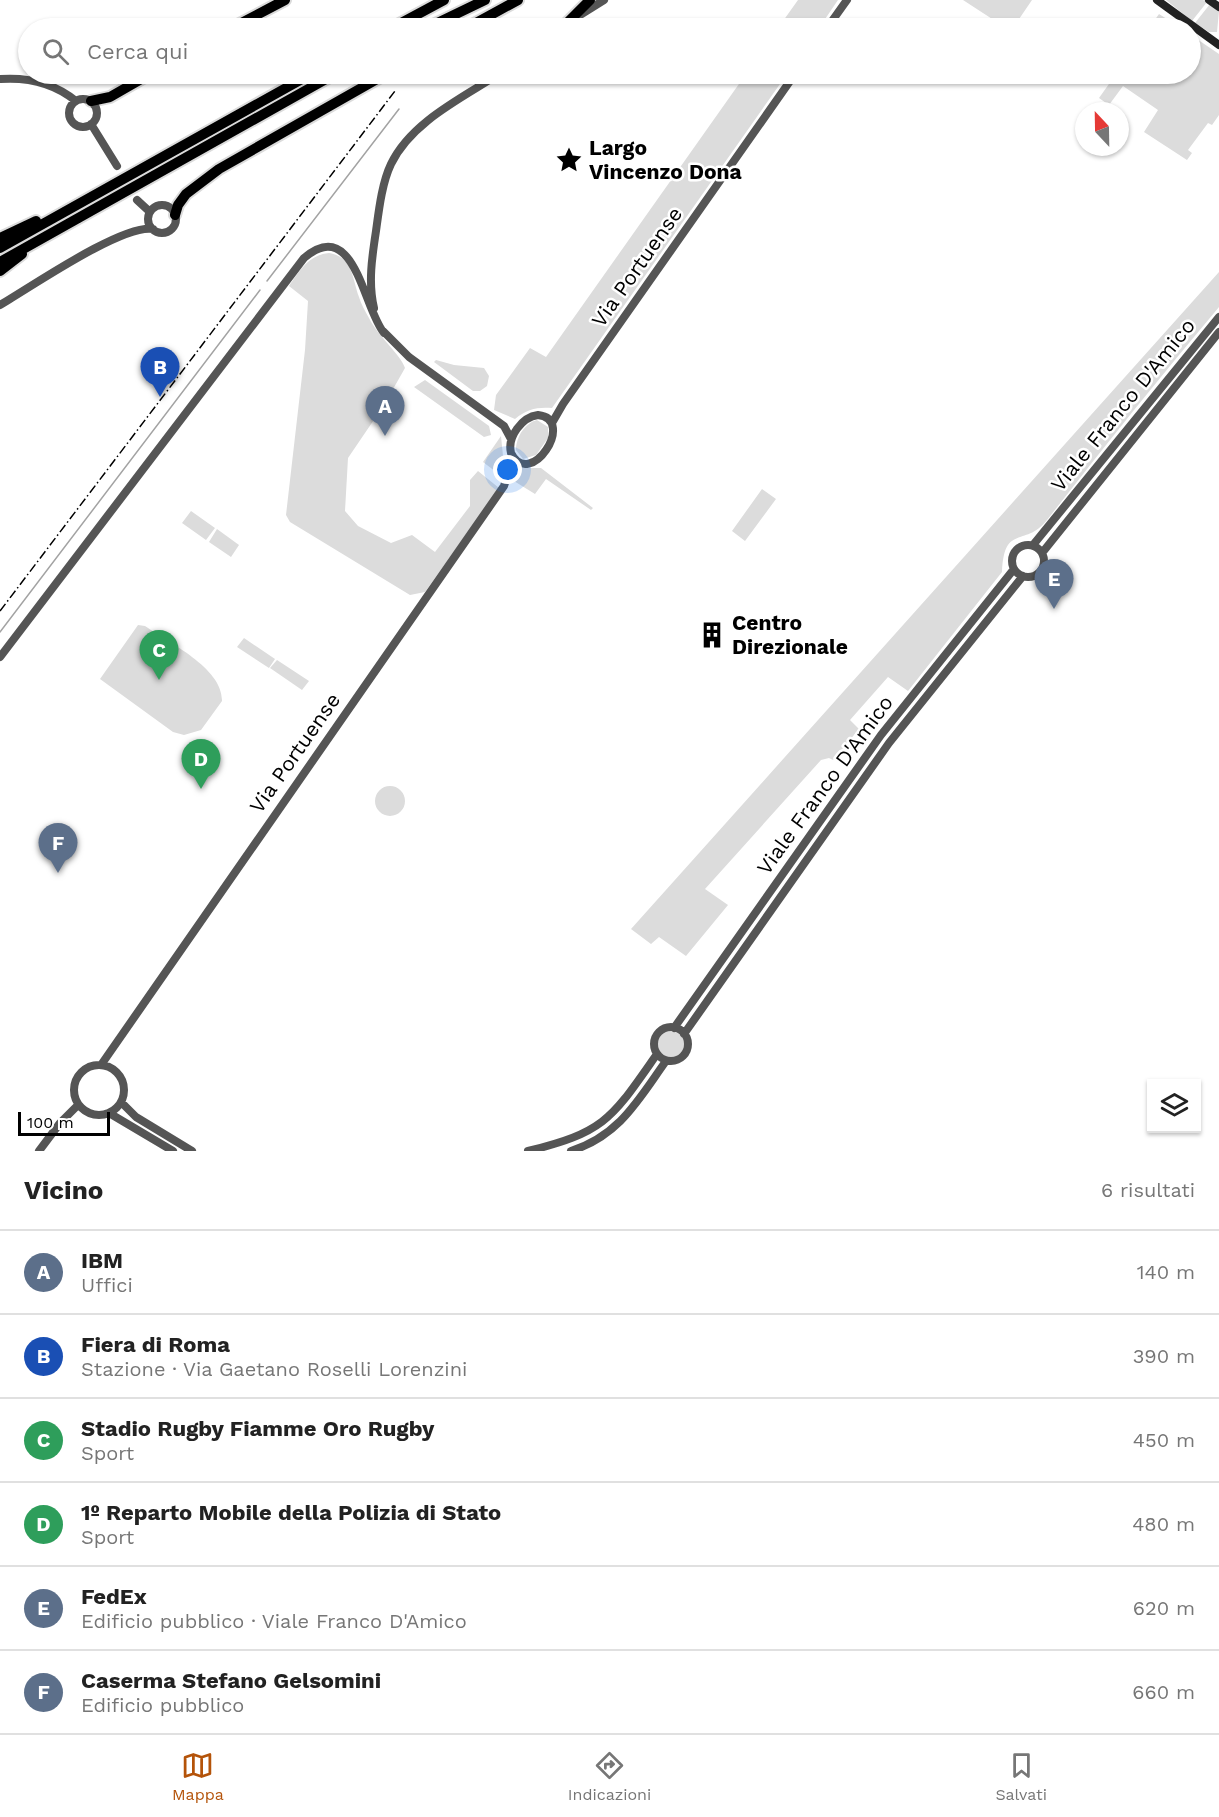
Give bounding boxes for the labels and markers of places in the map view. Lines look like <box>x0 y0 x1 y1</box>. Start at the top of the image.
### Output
place label: Largo Vincenzo Dona <box>589 135 743 184</box>
place icon: Largo Vincenzo Dona <box>554 145 584 175</box>
pin: B <box>140 348 180 397</box>
pin: A <box>366 386 404 436</box>
pin: E <box>1034 560 1074 609</box>
place label: Centro Direzionale <box>732 610 848 659</box>
building icon: Centro Direzionale <box>697 620 727 650</box>
pin: C <box>140 630 178 680</box>
pin: D <box>182 740 220 789</box>
pin: F <box>38 824 78 873</box>

